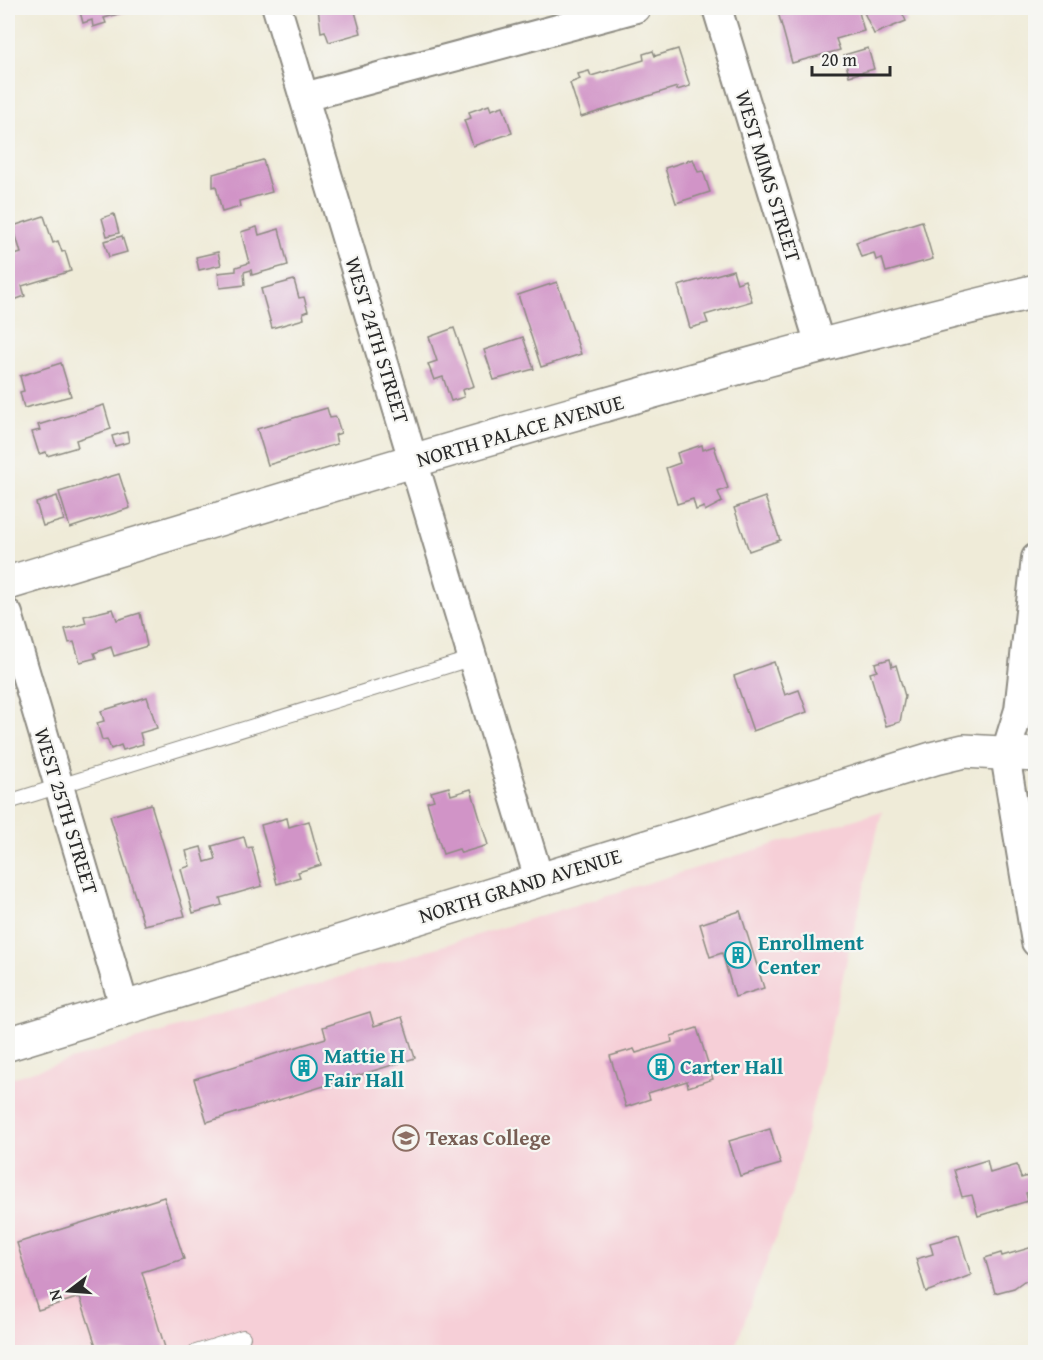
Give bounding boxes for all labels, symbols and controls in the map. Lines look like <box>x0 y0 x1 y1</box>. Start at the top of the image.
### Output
scale bar <box>812 39 890 77</box>
text: 20 m <box>821 46 857 73</box>
street label: WEST MIMS STREET <box>728 86 809 266</box>
street label: WEST 24TH STREET <box>337 253 418 427</box>
street label: NORTH PALACE AVENUE <box>413 386 627 475</box>
street label: WEST 25TH STREET <box>26 724 107 898</box>
street label: NORTH GRAND AVENUE <box>415 840 625 931</box>
place label: Enrollment Center <box>758 927 864 982</box>
building icon: Enrollment Center <box>723 940 753 970</box>
place label: Mattie H Fair Hall <box>324 1040 405 1095</box>
place label: Carter Hall <box>680 1051 784 1082</box>
building icon: Carter Hall <box>646 1052 676 1082</box>
building icon: Mattie H Fair Hall <box>289 1053 319 1083</box>
place label: Texas College <box>426 1122 551 1153</box>
school or university icon: Texas College <box>391 1123 421 1153</box>
north arrow <box>39 1261 99 1321</box>
text: N <box>42 1286 68 1304</box>

